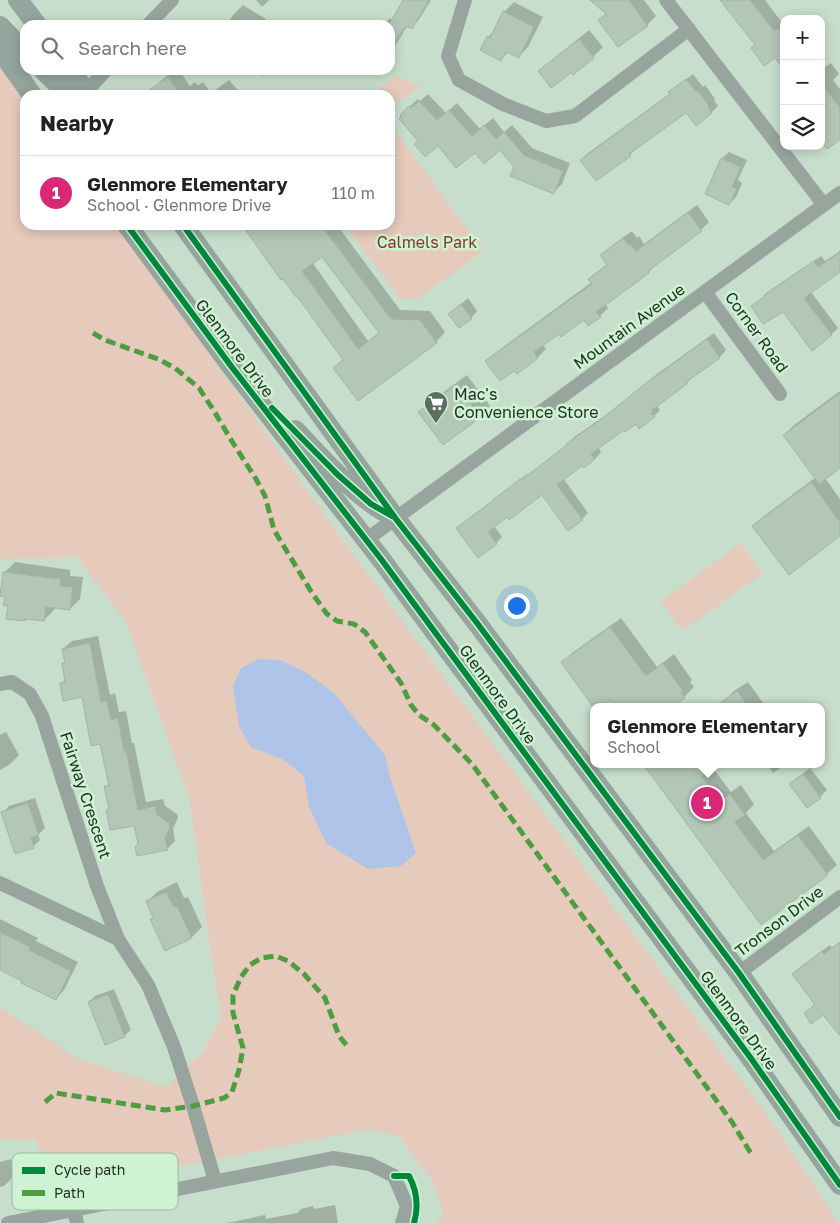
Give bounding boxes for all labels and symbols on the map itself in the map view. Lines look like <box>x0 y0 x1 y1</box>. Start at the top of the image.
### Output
park label: Calmels Park <box>377 232 477 252</box>
street label: Mountain Avenue <box>569 279 689 373</box>
street label: Corner Road <box>721 288 793 376</box>
street label: Glenmore Drive <box>191 295 279 401</box>
place label: Mac's Convenience Store <box>454 384 598 422</box>
supermarket icon: Mac's Convenience Store <box>423 390 449 424</box>
your location <box>504 593 530 619</box>
street label: Glenmore Drive <box>455 640 541 748</box>
street label: Fairway Crescent <box>56 729 116 861</box>
pin: 1 <box>691 784 723 822</box>
street label: Tronson Drive <box>731 881 827 961</box>
street label: Glenmore Drive <box>696 966 782 1074</box>
legend <box>12 1153 178 1210</box>
text: Cycle path <box>54 1161 125 1178</box>
text: Path <box>54 1184 85 1201</box>

